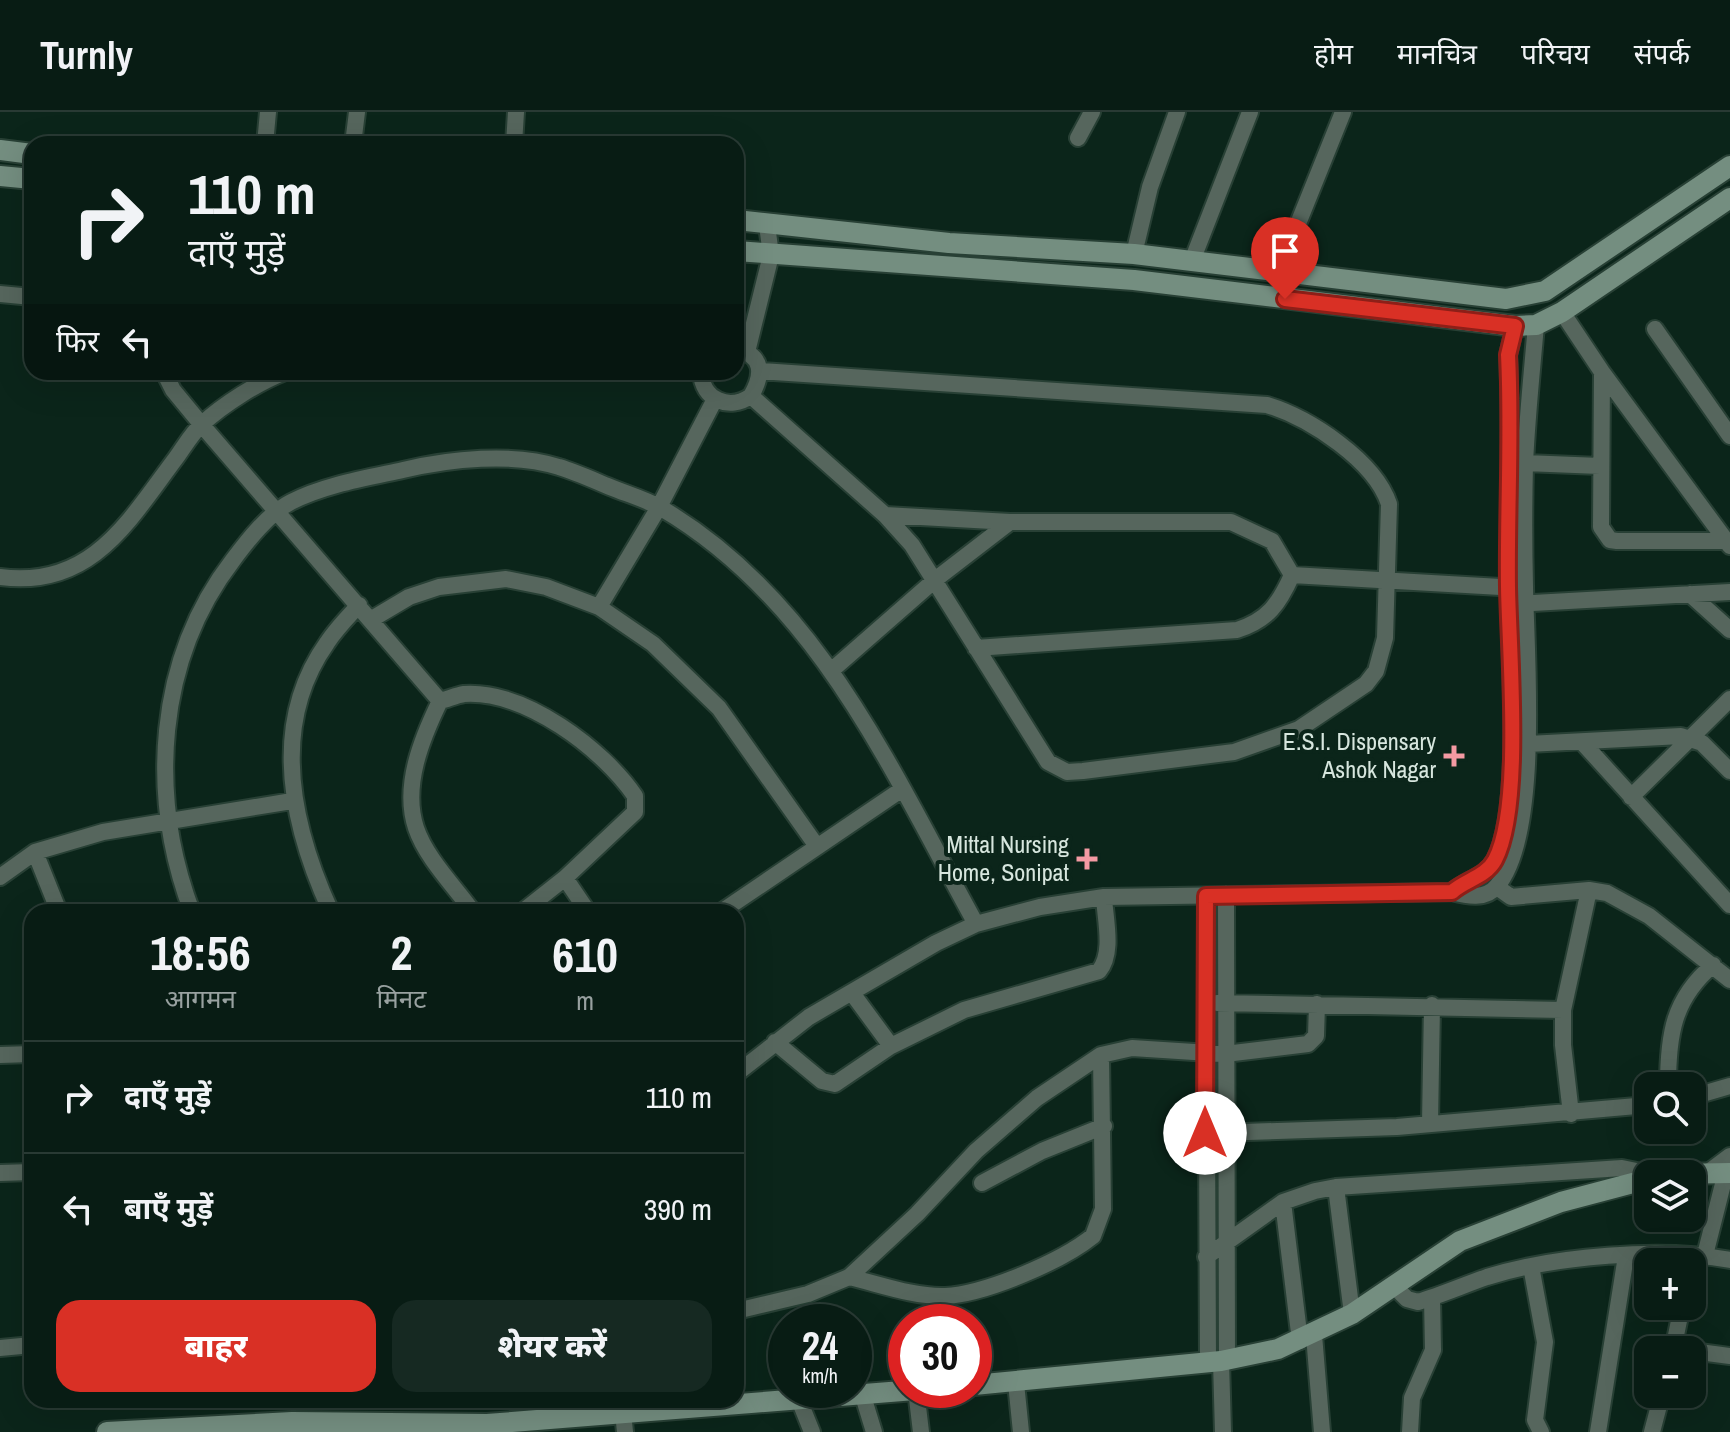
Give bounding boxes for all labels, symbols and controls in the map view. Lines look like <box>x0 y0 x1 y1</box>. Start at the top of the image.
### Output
text: Turnly <box>40 30 133 81</box>
text: होम <box>1314 35 1353 73</box>
text: मानचित्र <box>1397 35 1477 73</box>
text: परिचय <box>1521 35 1590 73</box>
text: संपर्क <box>1634 35 1690 73</box>
text: 110 m <box>188 156 316 231</box>
icon: right <box>56 168 160 272</box>
pin <box>1251 217 1319 299</box>
text: दाएँ मुड़ें <box>188 228 285 276</box>
icon: arrive <box>1263 229 1307 273</box>
icon: left <box>115 320 159 364</box>
text: फिर <box>56 321 99 361</box>
place label: E.S.I. Dispensary Ashok Nagar <box>1283 725 1436 785</box>
marker: E.S.I. Dispensary Ashok Nagar <box>1443 745 1465 767</box>
place label: Mittal Nursing Home, Sonipat <box>938 828 1070 888</box>
marker: Mittal Nursing Home, Sonipat <box>1076 848 1098 870</box>
text: 18:56 <box>150 920 251 985</box>
text: 2 <box>391 920 412 985</box>
text: 610 <box>552 922 618 987</box>
text: आगमन <box>165 981 236 1016</box>
text: मिनट <box>377 981 426 1016</box>
text: m <box>576 983 594 1018</box>
map controls <box>1634 1072 1706 1408</box>
button: search <box>1634 1072 1706 1144</box>
icon: right <box>56 1075 100 1119</box>
text: दाएँ मुड़ें <box>124 1076 211 1116</box>
text: 110 m <box>645 1077 712 1117</box>
position arrow <box>1163 1091 1247 1175</box>
button: layers <box>1634 1160 1706 1232</box>
icon: left <box>56 1187 100 1231</box>
text: बाएँ मुड़ें <box>124 1188 213 1228</box>
text: 390 m <box>644 1189 712 1229</box>
button: + <box>1634 1248 1706 1320</box>
button: बाहर <box>56 1300 376 1392</box>
button: शेयर करें <box>392 1300 712 1392</box>
speed limit sign: 30 <box>888 1304 992 1408</box>
text: 24 <box>802 1319 838 1372</box>
button: − <box>1634 1336 1706 1408</box>
text: km/h <box>802 1362 838 1389</box>

